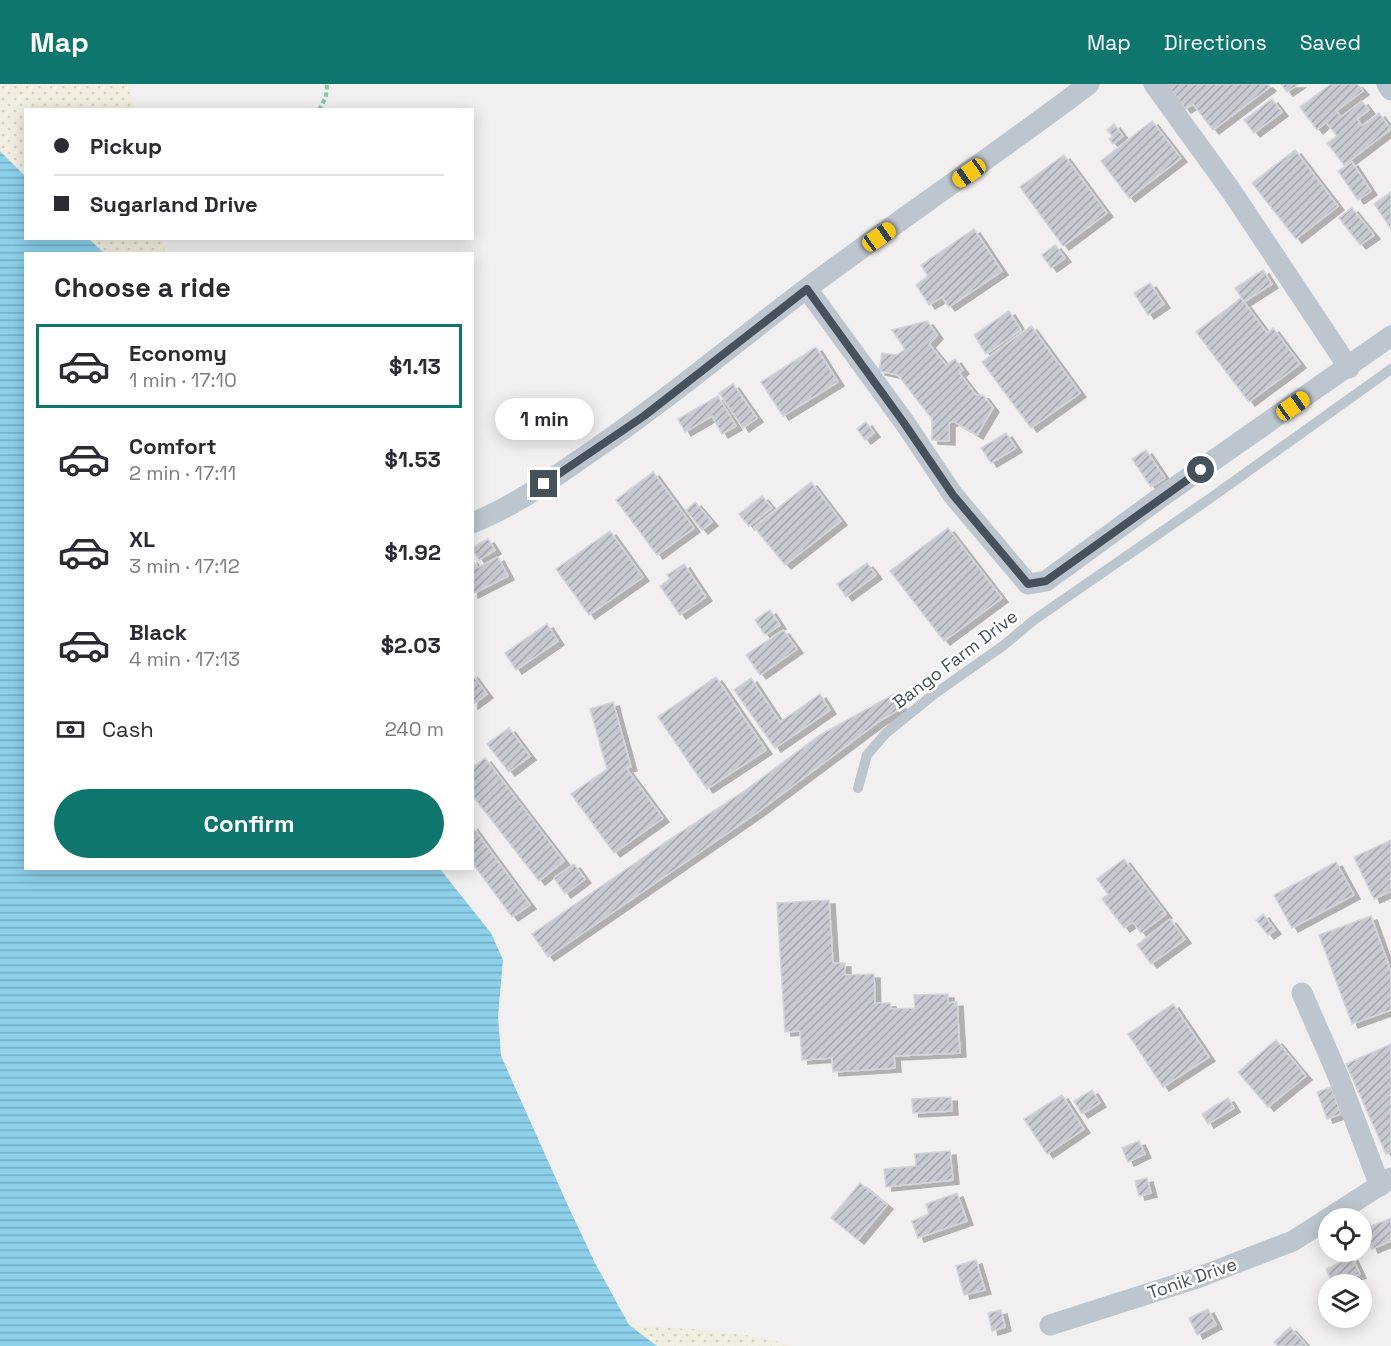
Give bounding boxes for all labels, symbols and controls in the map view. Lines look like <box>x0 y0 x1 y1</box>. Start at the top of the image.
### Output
text: Map <box>30 24 89 60</box>
text: Map <box>1087 29 1131 56</box>
text: Directions <box>1164 29 1267 56</box>
text: Saved <box>1300 29 1361 56</box>
text: Pickup <box>90 132 162 160</box>
car <box>949 155 989 191</box>
text: Sugarland Drive <box>90 190 258 218</box>
car <box>859 219 899 255</box>
text: Choose a ride <box>54 270 231 305</box>
icon: car <box>57 339 111 393</box>
text: Economy <box>129 339 227 367</box>
text: $1.13 <box>389 352 441 380</box>
text: 1 min · 17:10 <box>129 367 237 393</box>
car <box>1273 388 1313 424</box>
callout: 1 min <box>494 397 594 439</box>
text: 1 min <box>520 406 569 432</box>
icon: car <box>57 432 111 486</box>
text: Comfort <box>129 432 217 460</box>
text: $1.53 <box>385 445 441 473</box>
route start <box>1187 456 1214 483</box>
text: 2 min · 17:11 <box>129 460 236 486</box>
route end <box>530 470 557 497</box>
icon: car <box>57 525 111 579</box>
text: XL <box>129 525 155 553</box>
text: $1.92 <box>385 538 441 566</box>
text: 3 min · 17:12 <box>129 553 240 579</box>
street label: Bango Farm Drive <box>888 605 1022 713</box>
icon: car <box>57 618 111 672</box>
text: Black <box>129 618 187 646</box>
text: $2.03 <box>381 631 441 659</box>
text: 4 min · 17:13 <box>129 646 240 672</box>
icon: cash <box>54 713 87 746</box>
text: Cash <box>102 715 154 743</box>
text: 240 m <box>385 716 444 742</box>
button: Confirm <box>54 789 444 858</box>
map controls <box>1318 1208 1372 1328</box>
button: locate <box>1318 1208 1372 1262</box>
street label: Tonik Drive <box>1144 1252 1240 1304</box>
button: layers <box>1318 1274 1372 1328</box>

